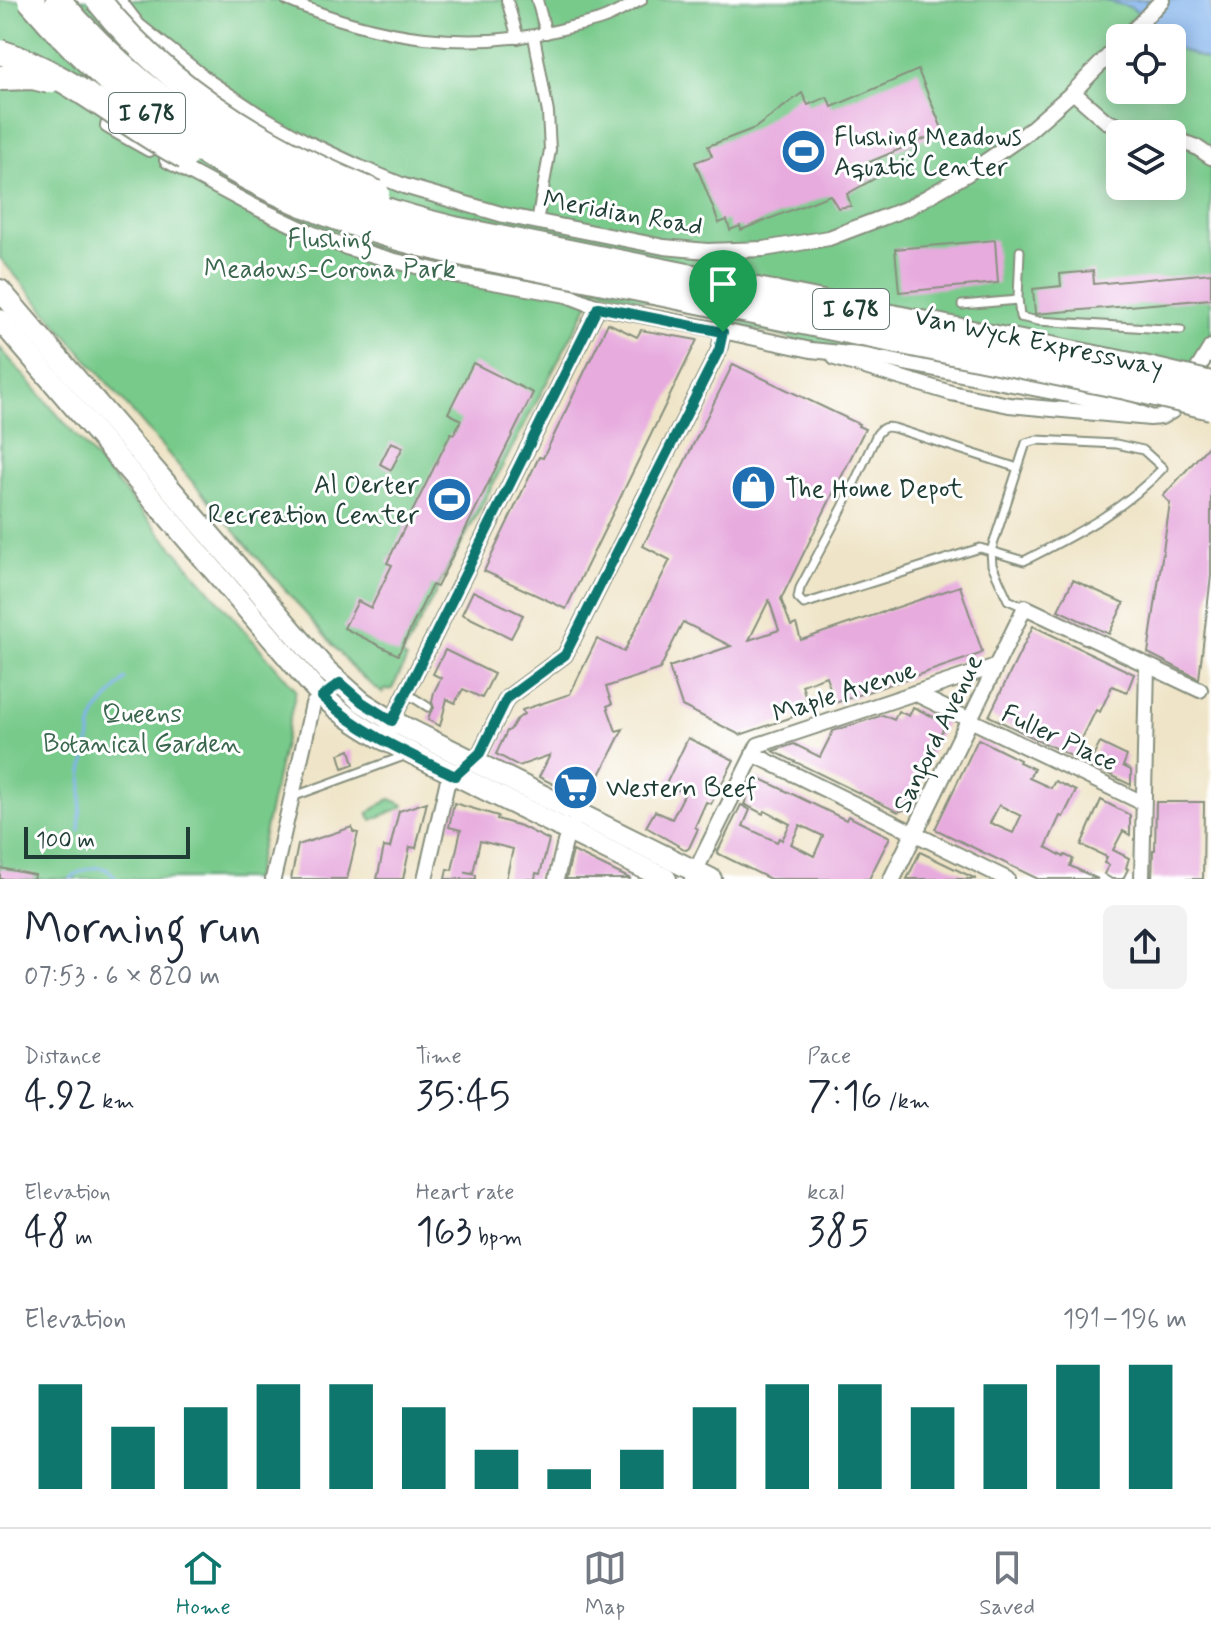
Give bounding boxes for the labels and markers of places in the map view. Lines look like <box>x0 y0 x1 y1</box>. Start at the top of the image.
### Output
place label: Flushing Meadows Aquatic Center <box>834 121 1022 185</box>
sports icon: Flushing Meadows Aquatic Center <box>779 127 827 175</box>
pin <box>689 250 757 332</box>
shop icon: The Home Depot <box>730 464 778 512</box>
place label: Al Oerter Recreation Center <box>208 469 420 533</box>
place label: The Home Depot <box>785 473 963 507</box>
sports icon: Al Oerter Recreation Center <box>426 475 474 523</box>
supermarket icon: Western Beef <box>551 763 599 811</box>
place label: Western Beef <box>606 772 757 806</box>

